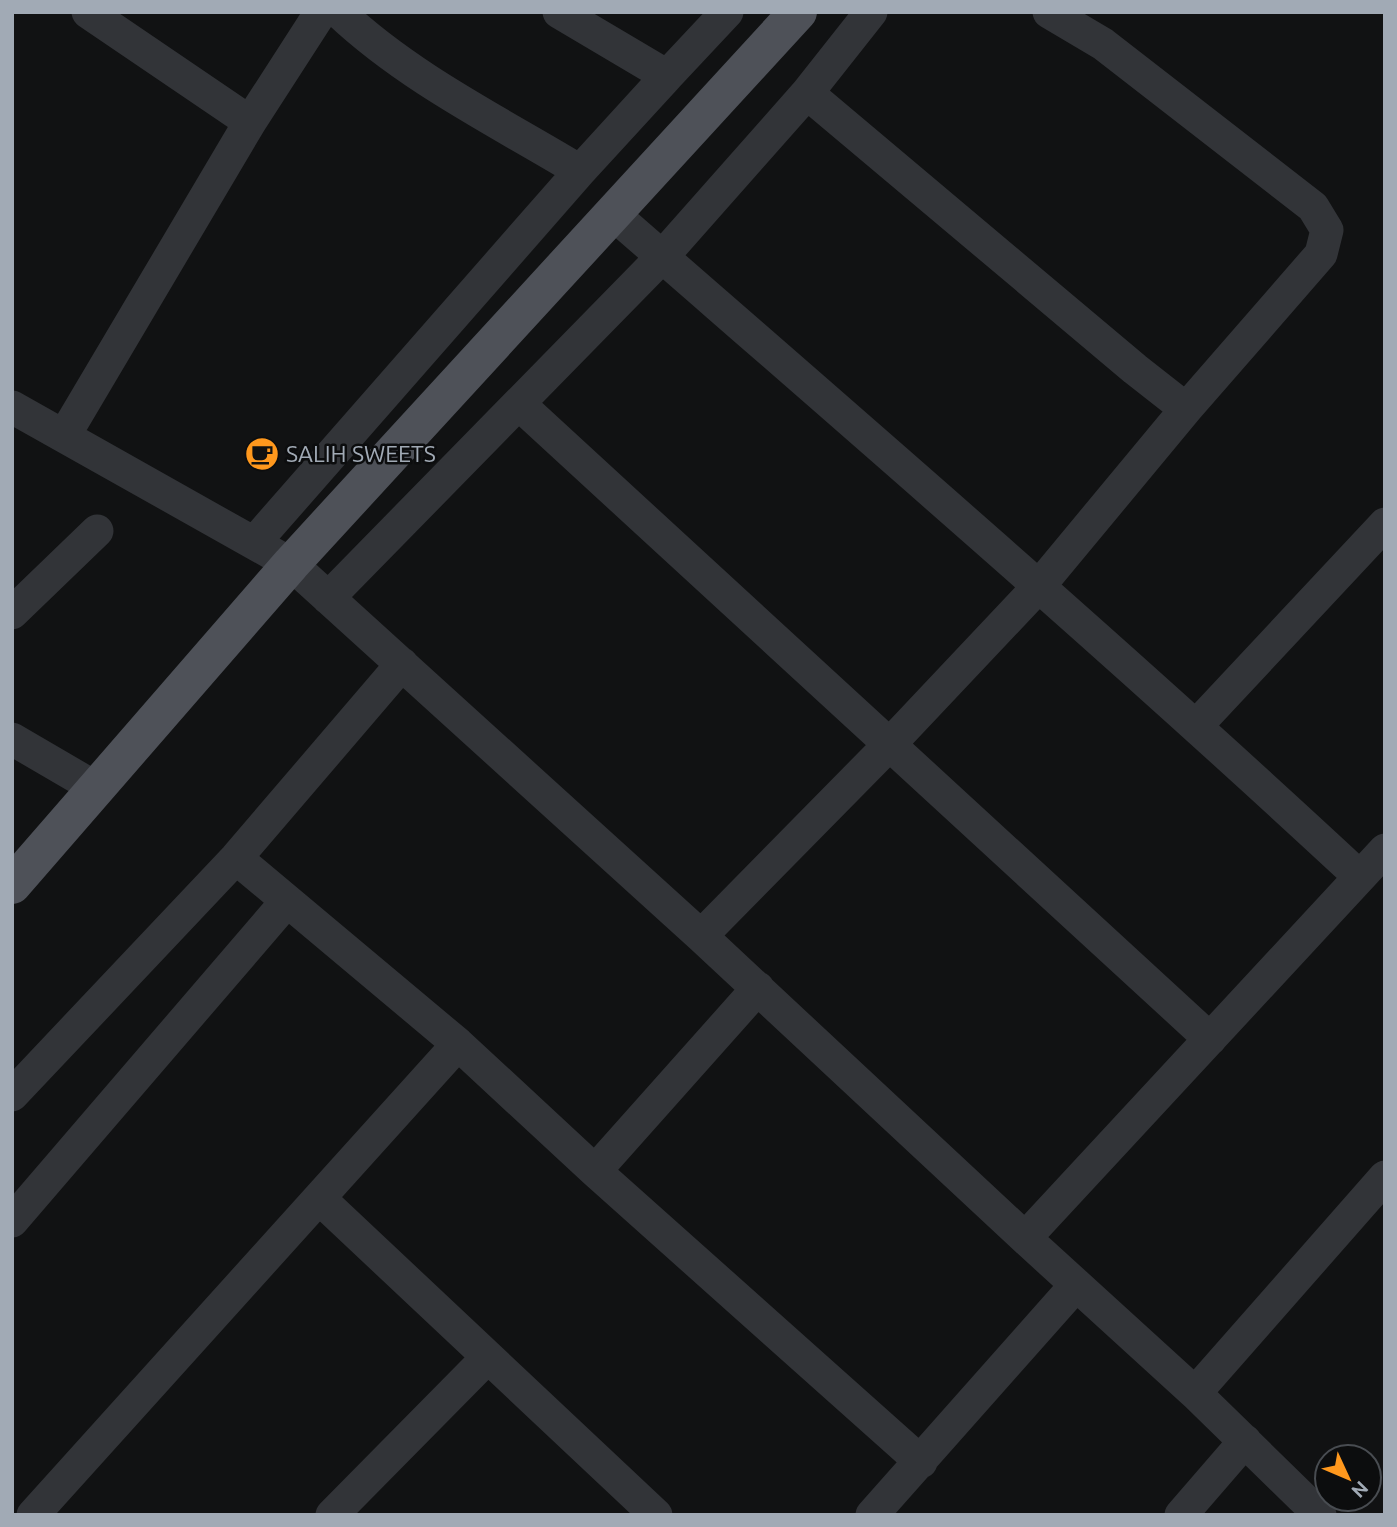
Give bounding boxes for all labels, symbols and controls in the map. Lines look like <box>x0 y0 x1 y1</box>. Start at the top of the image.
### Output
cafe icon: SALIH SWEETS <box>243 435 281 473</box>
place label: SALIH SWEETS <box>286 441 436 466</box>
north arrow <box>1313 1443 1383 1513</box>
text: N <box>1347 1477 1373 1503</box>

